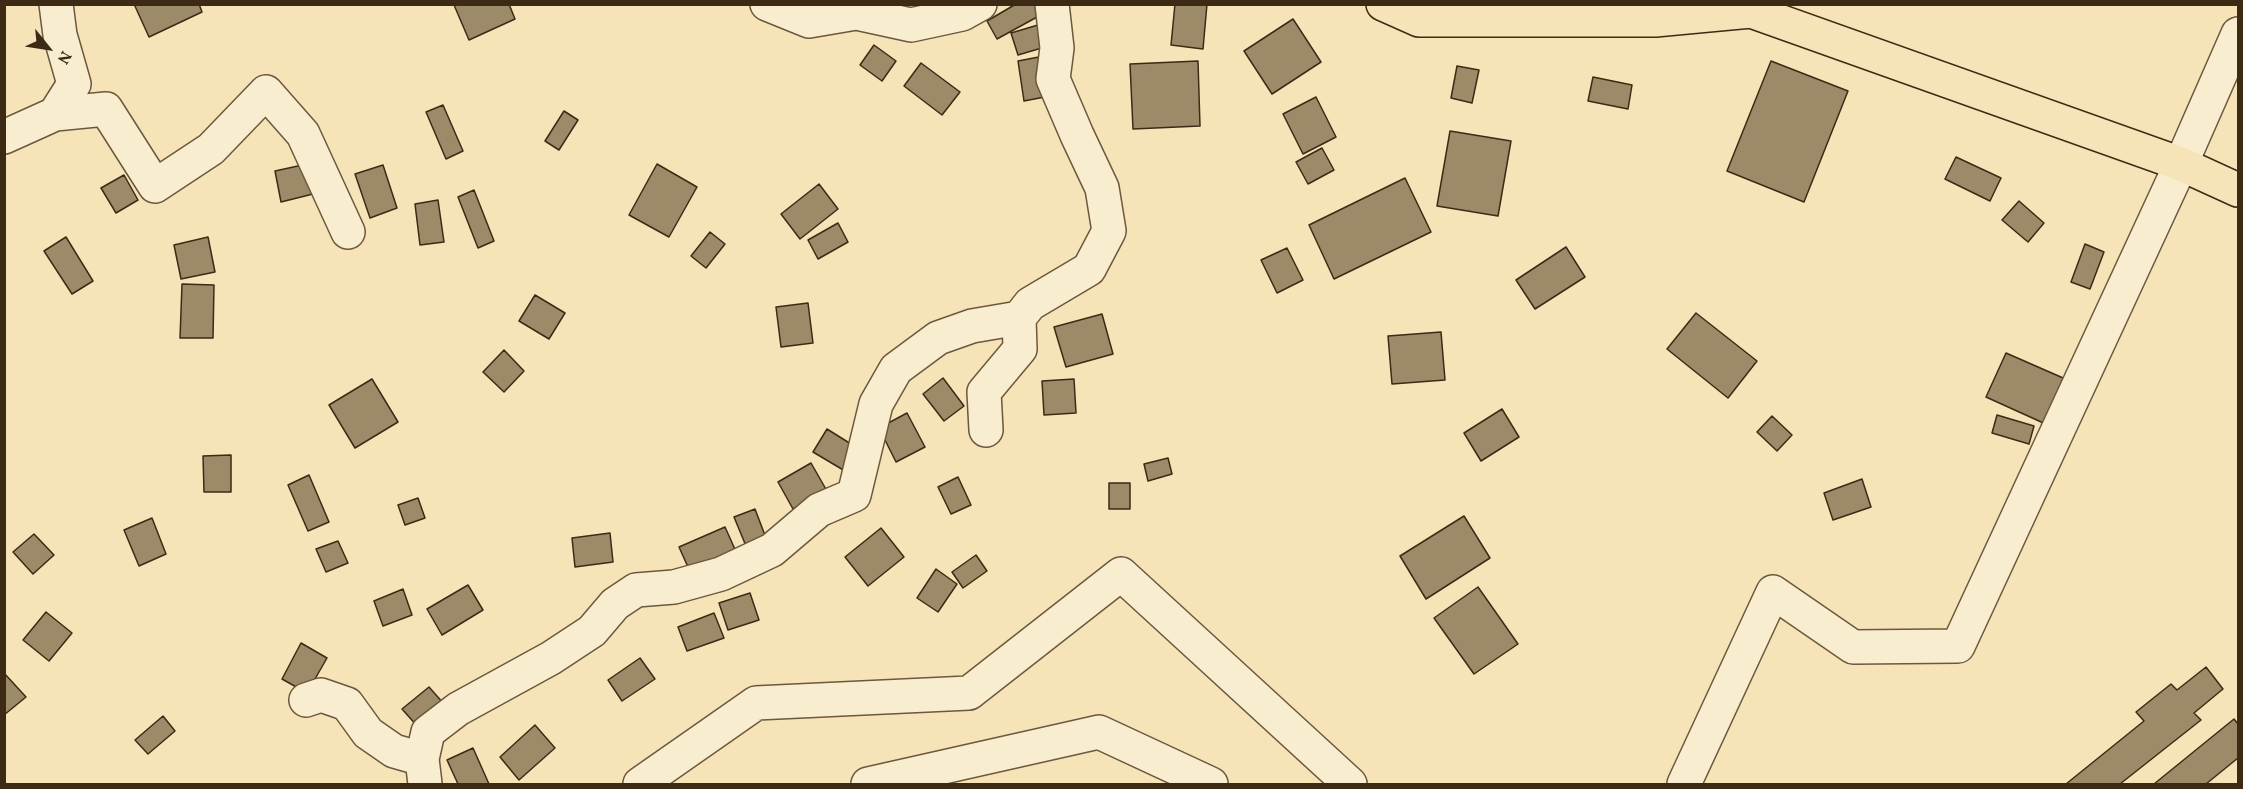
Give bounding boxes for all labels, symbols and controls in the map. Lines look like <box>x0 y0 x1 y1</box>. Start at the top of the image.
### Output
north arrow <box>18 18 78 78</box>
text: N <box>51 46 76 68</box>

